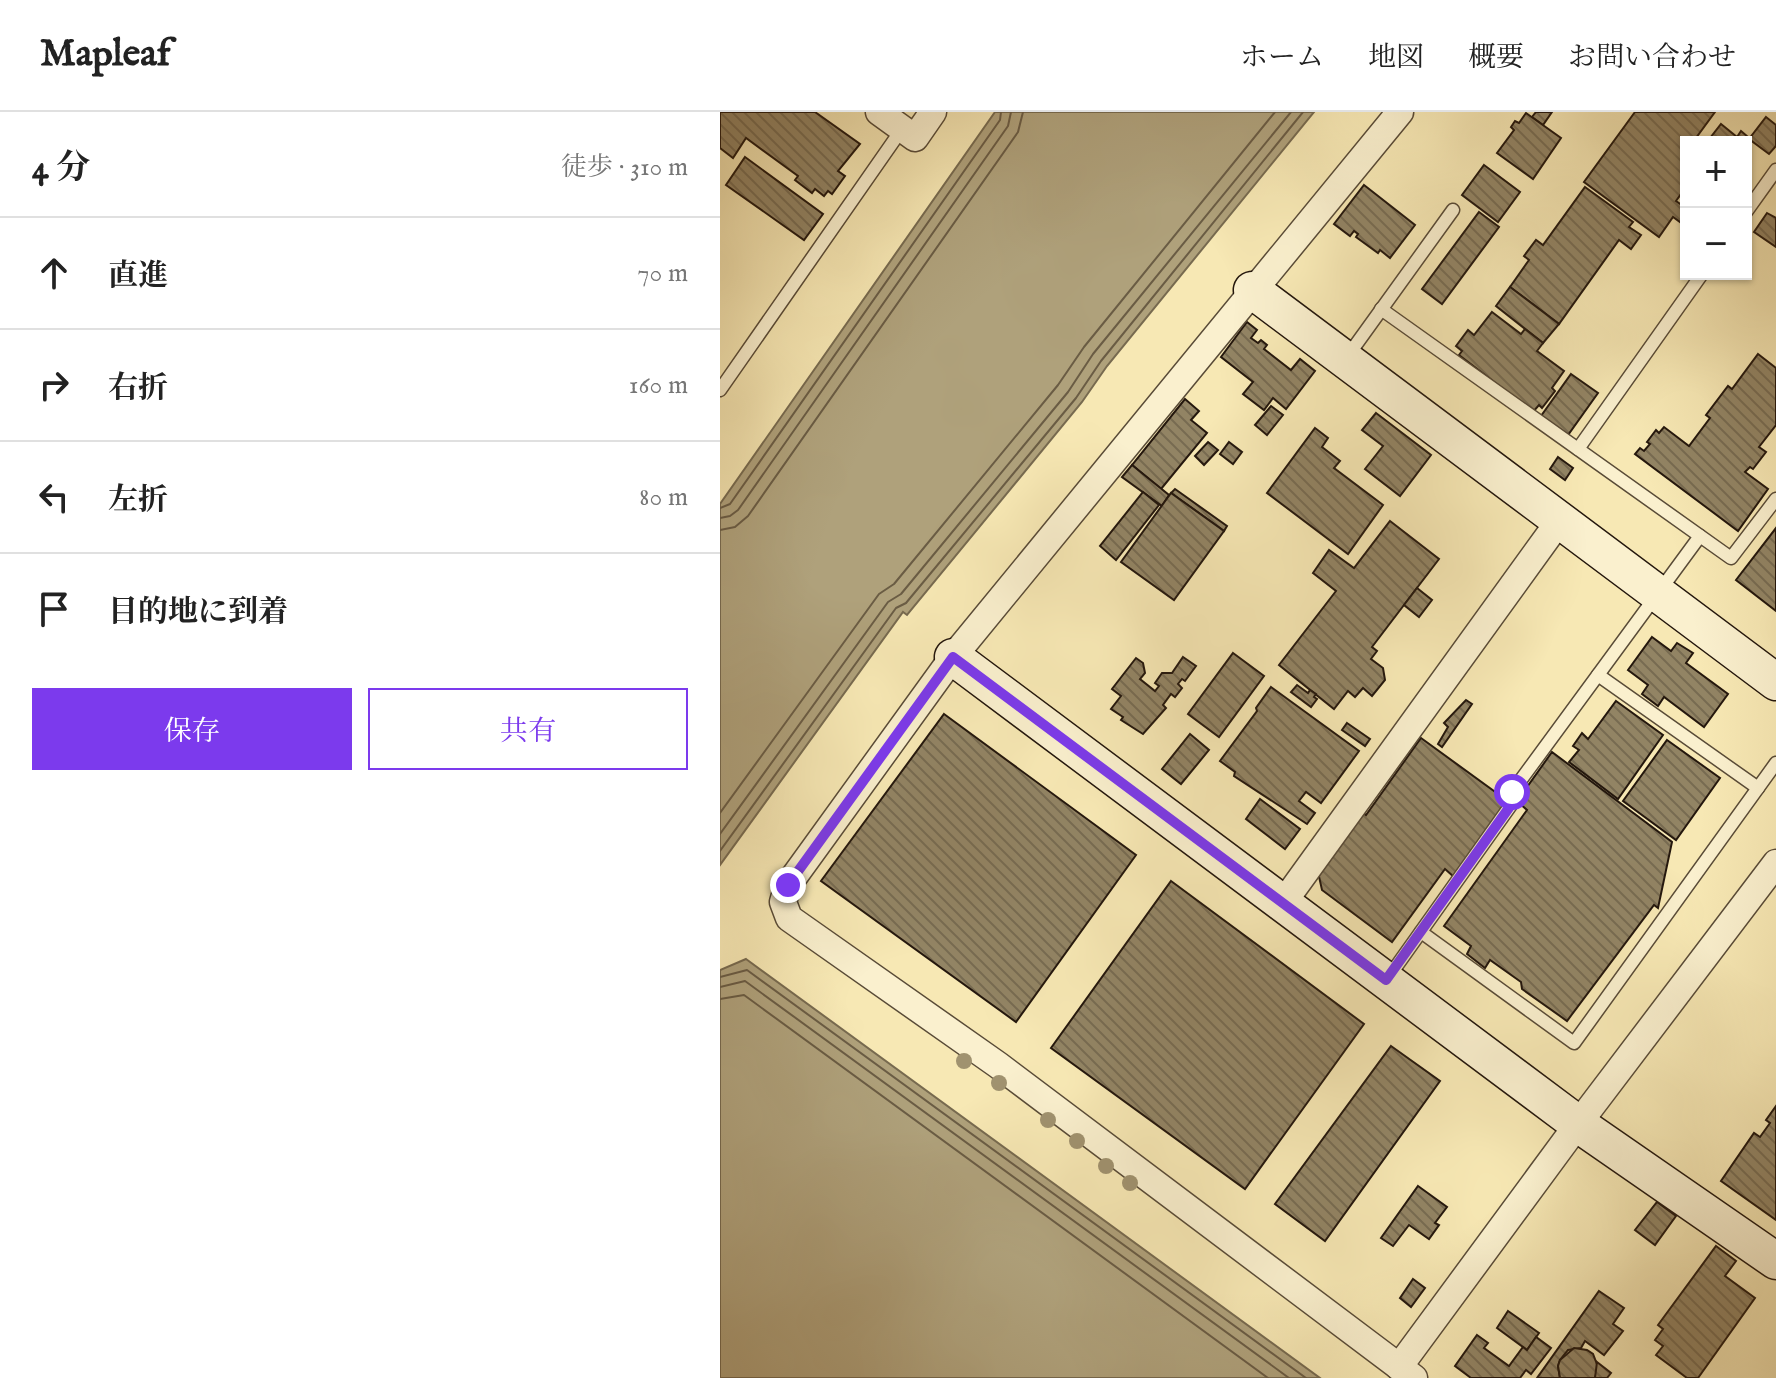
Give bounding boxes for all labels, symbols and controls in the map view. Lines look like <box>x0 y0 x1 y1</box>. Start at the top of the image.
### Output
text: Mapleaf <box>40 31 170 79</box>
text: ホーム <box>1240 41 1324 76</box>
text: 地図 <box>1368 41 1424 76</box>
text: 概要 <box>1468 41 1524 76</box>
text: お問い合わせ <box>1568 41 1736 76</box>
map controls <box>1680 136 1752 280</box>
button: + <box>1680 136 1752 208</box>
text: 4 分 <box>32 147 90 190</box>
text: 徒歩 · 310 m <box>561 151 688 184</box>
button: − <box>1680 208 1752 280</box>
icon: ahead <box>32 251 76 295</box>
text: 70 m <box>637 257 688 290</box>
text: 直進 <box>108 258 168 296</box>
icon: right <box>32 363 76 407</box>
text: 160 m <box>629 369 688 402</box>
text: 右折 <box>108 370 168 408</box>
icon: left <box>32 475 76 519</box>
text: 80 m <box>639 481 688 514</box>
text: 左折 <box>108 482 168 520</box>
icon: arrive <box>32 587 76 631</box>
text: 目的地に到着 <box>108 594 288 632</box>
button: 保存 <box>32 688 352 770</box>
button: 共有 <box>368 688 688 770</box>
route start <box>1494 774 1530 810</box>
route end <box>770 867 806 903</box>

